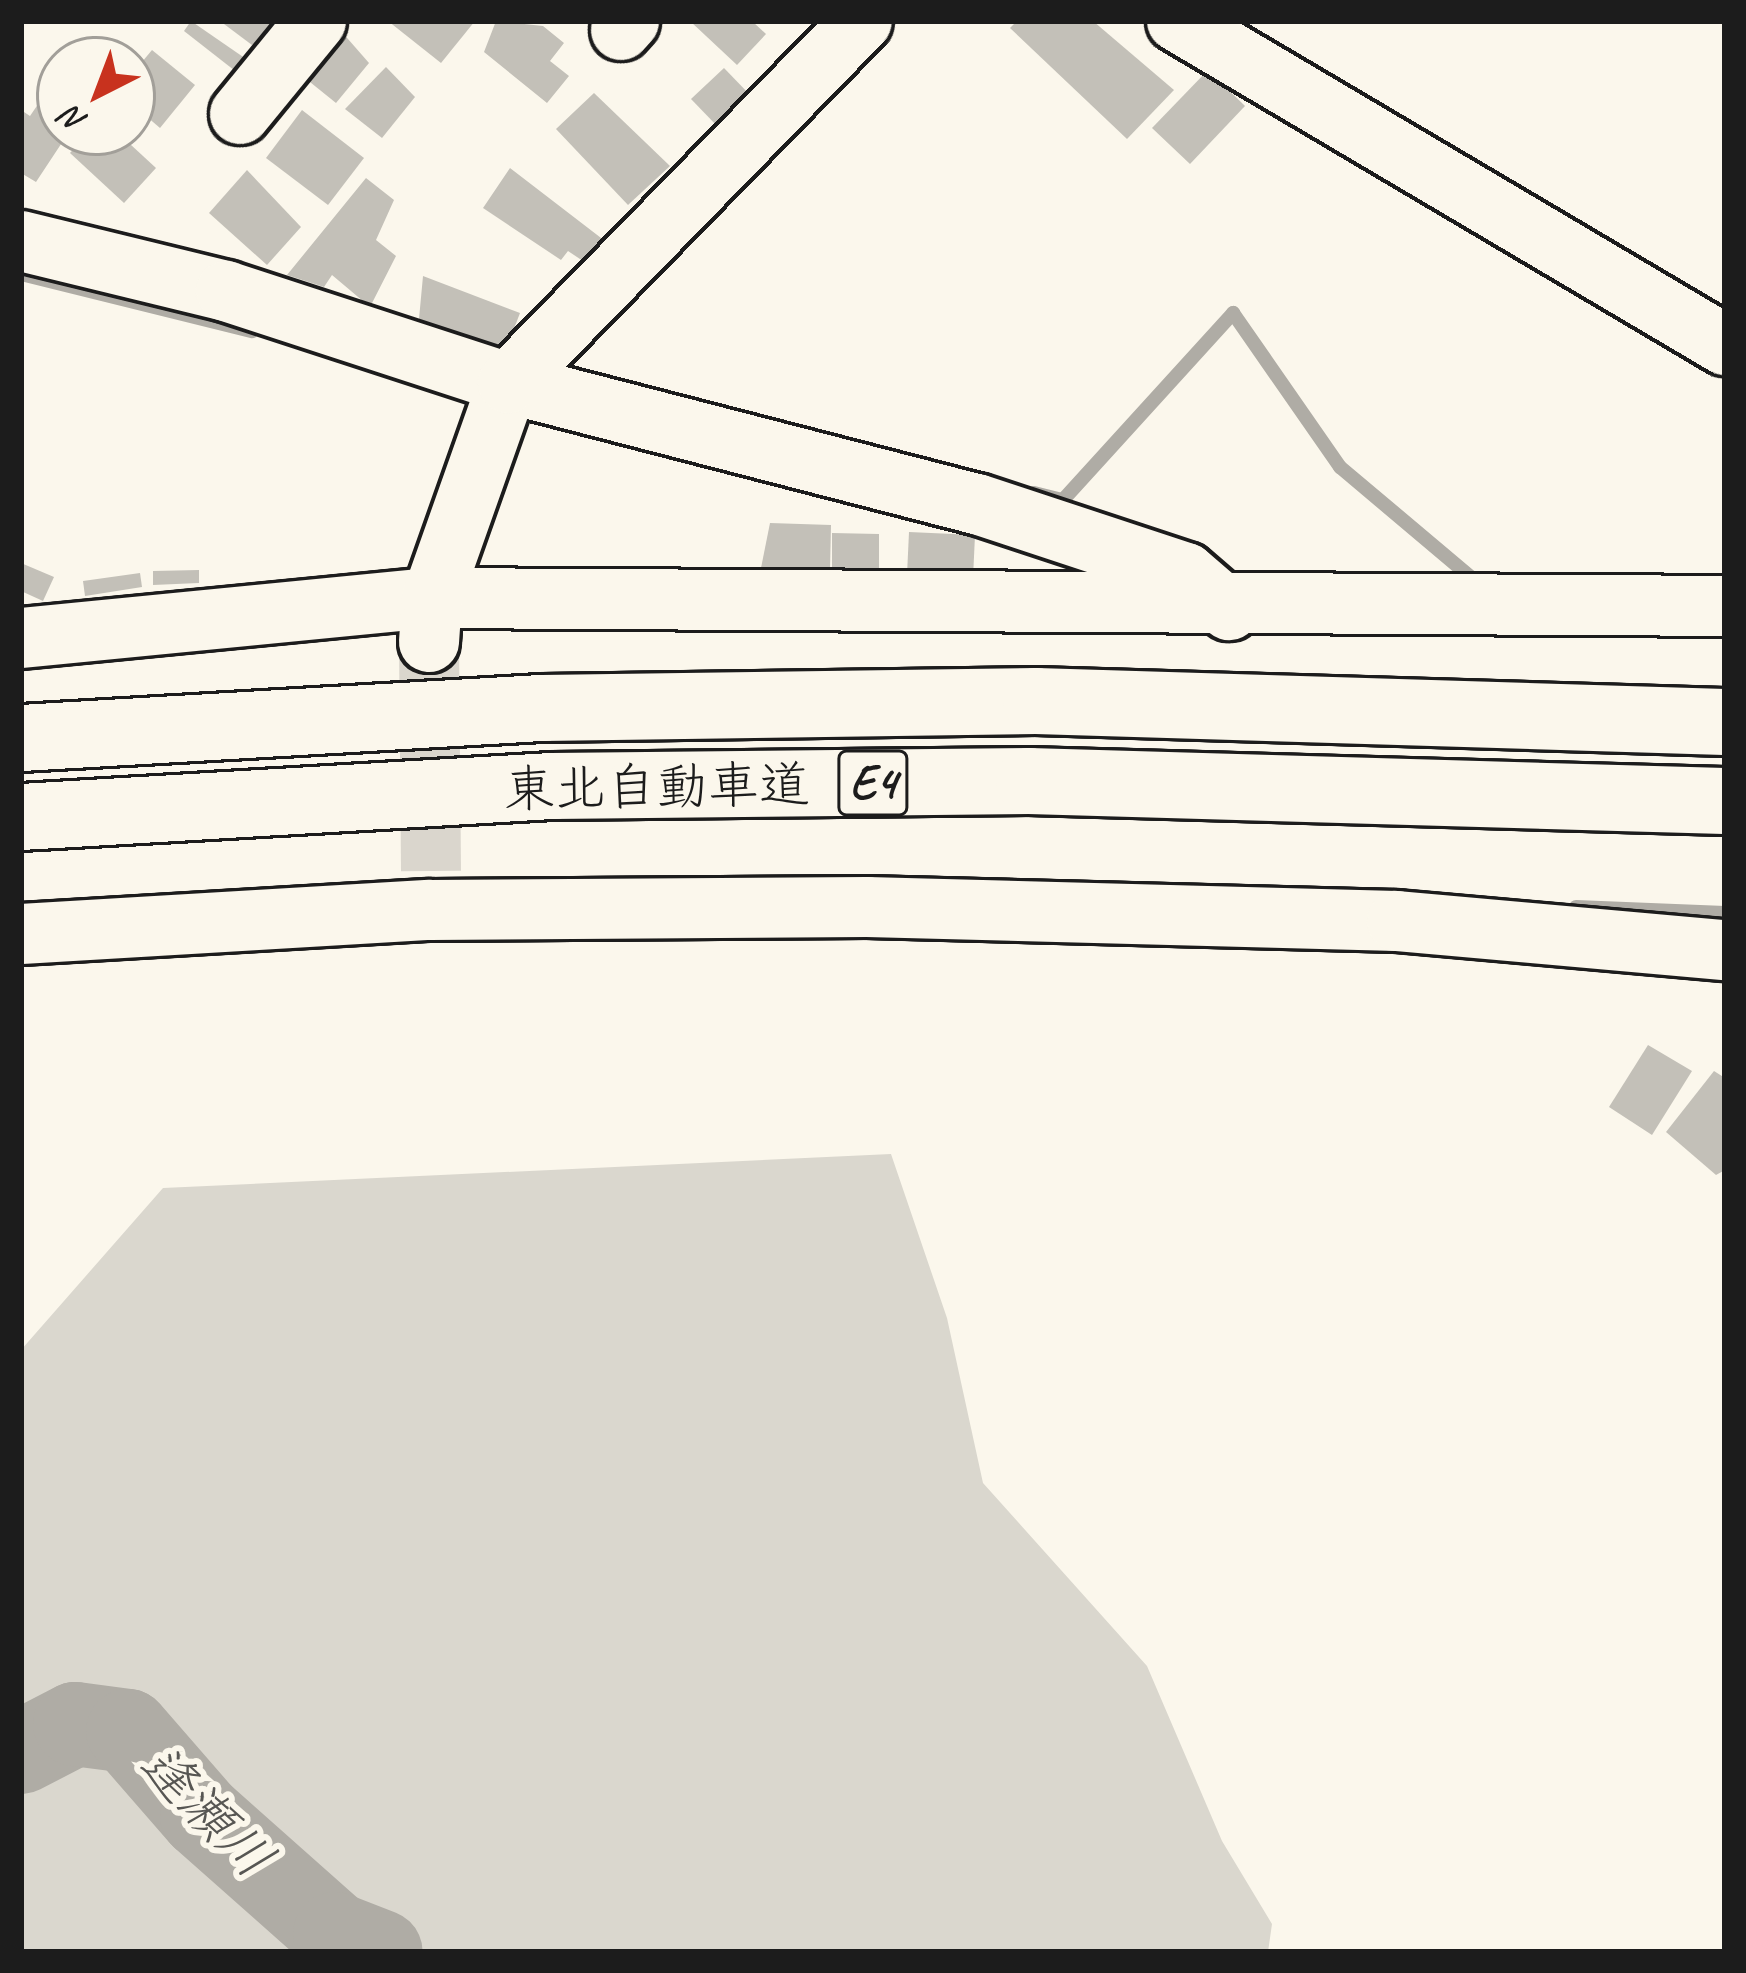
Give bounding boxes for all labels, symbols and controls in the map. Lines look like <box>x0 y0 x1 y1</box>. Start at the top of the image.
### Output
north arrow <box>36 36 156 156</box>
text: N <box>52 98 96 143</box>
road number: E4 <box>837 741 909 825</box>
street label: 東北自動車道 <box>503 754 811 820</box>
water label: 逢瀬川 <box>127 1731 287 1891</box>

